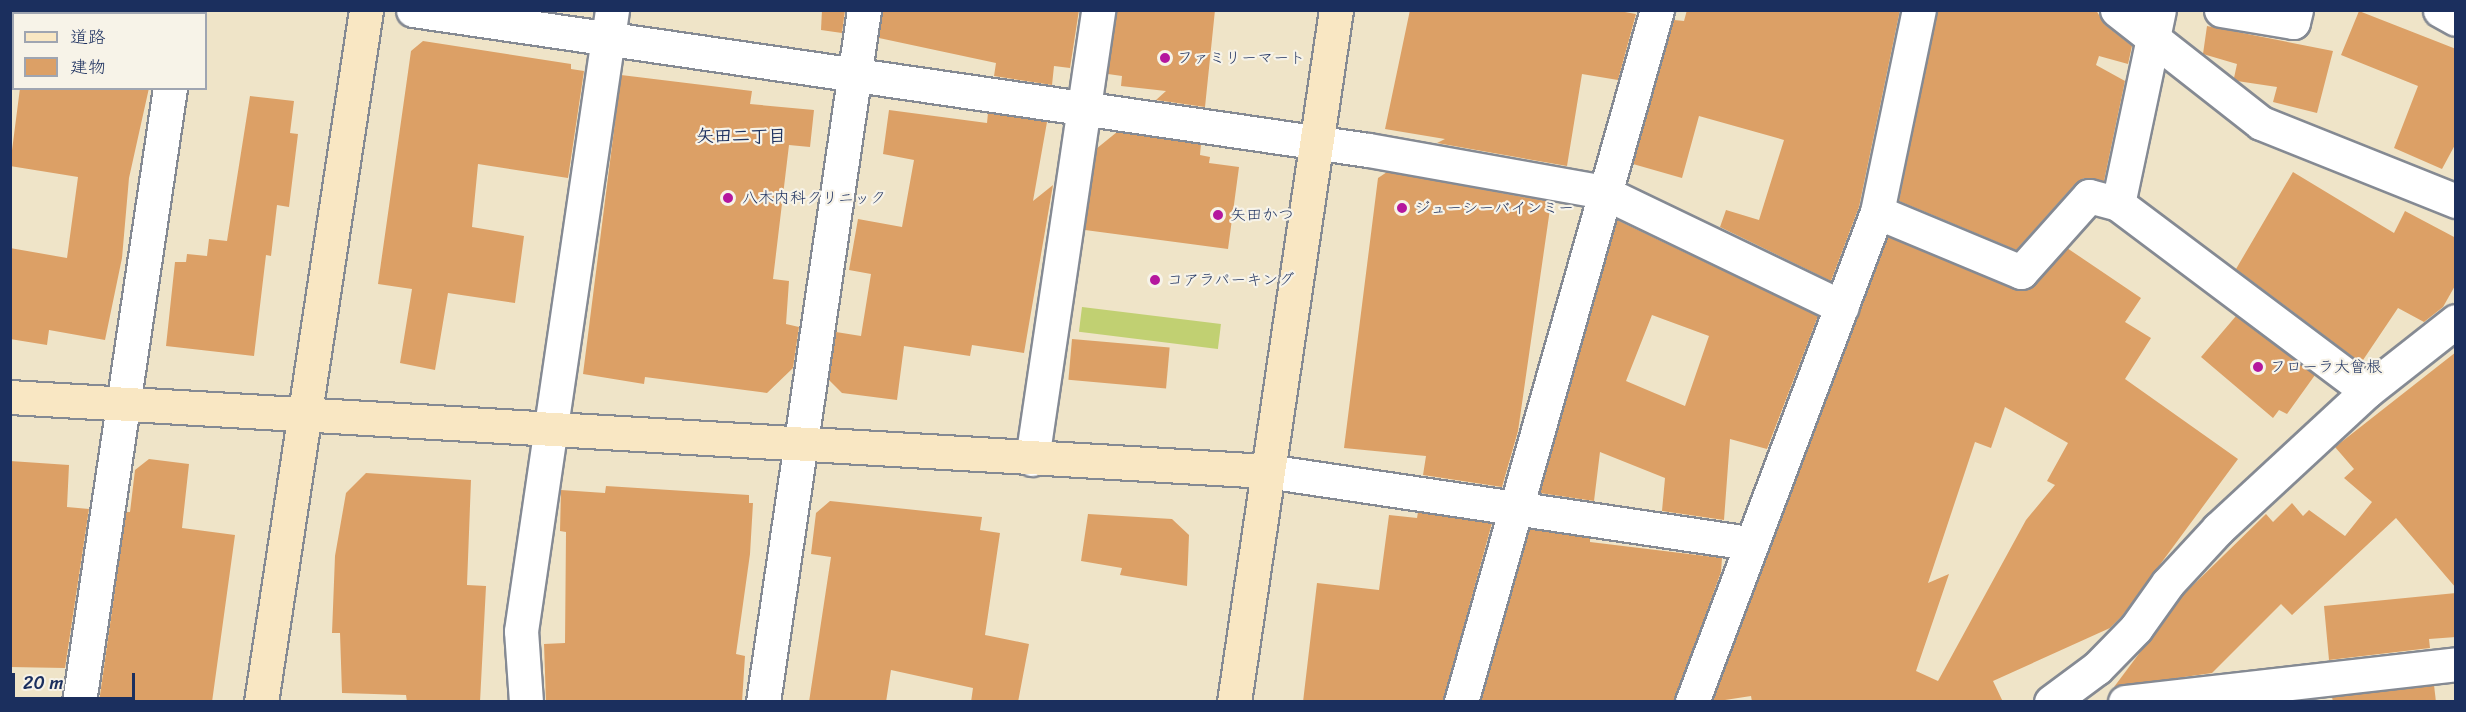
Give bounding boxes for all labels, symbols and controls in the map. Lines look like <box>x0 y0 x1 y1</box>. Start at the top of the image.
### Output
legend <box>12 12 207 90</box>
text: 道路 <box>70 21 106 53</box>
place label: ファミリーマート <box>1177 48 1305 68</box>
text: 建物 <box>70 51 106 83</box>
marker: ファミリーマート <box>1158 51 1172 65</box>
district label: 矢田二丁目 <box>696 125 786 147</box>
place label: 八木内科クリニック <box>742 188 886 208</box>
marker: 八木内科クリニック <box>719 189 737 207</box>
place label: ジューシーバインミー <box>1414 198 1574 218</box>
marker: ジューシーバインミー <box>1395 201 1409 215</box>
place label: 矢田かつ <box>1230 205 1294 225</box>
marker: 矢田かつ <box>1211 208 1225 222</box>
place label: コアラパーキング <box>1167 270 1295 290</box>
marker: コアラパーキング <box>1148 273 1162 287</box>
place label: フローラ大曾根 <box>2270 357 2382 377</box>
marker: フローラ大曾根 <box>2251 360 2265 374</box>
scale bar <box>15 661 138 699</box>
text: 20 m <box>23 667 63 699</box>

